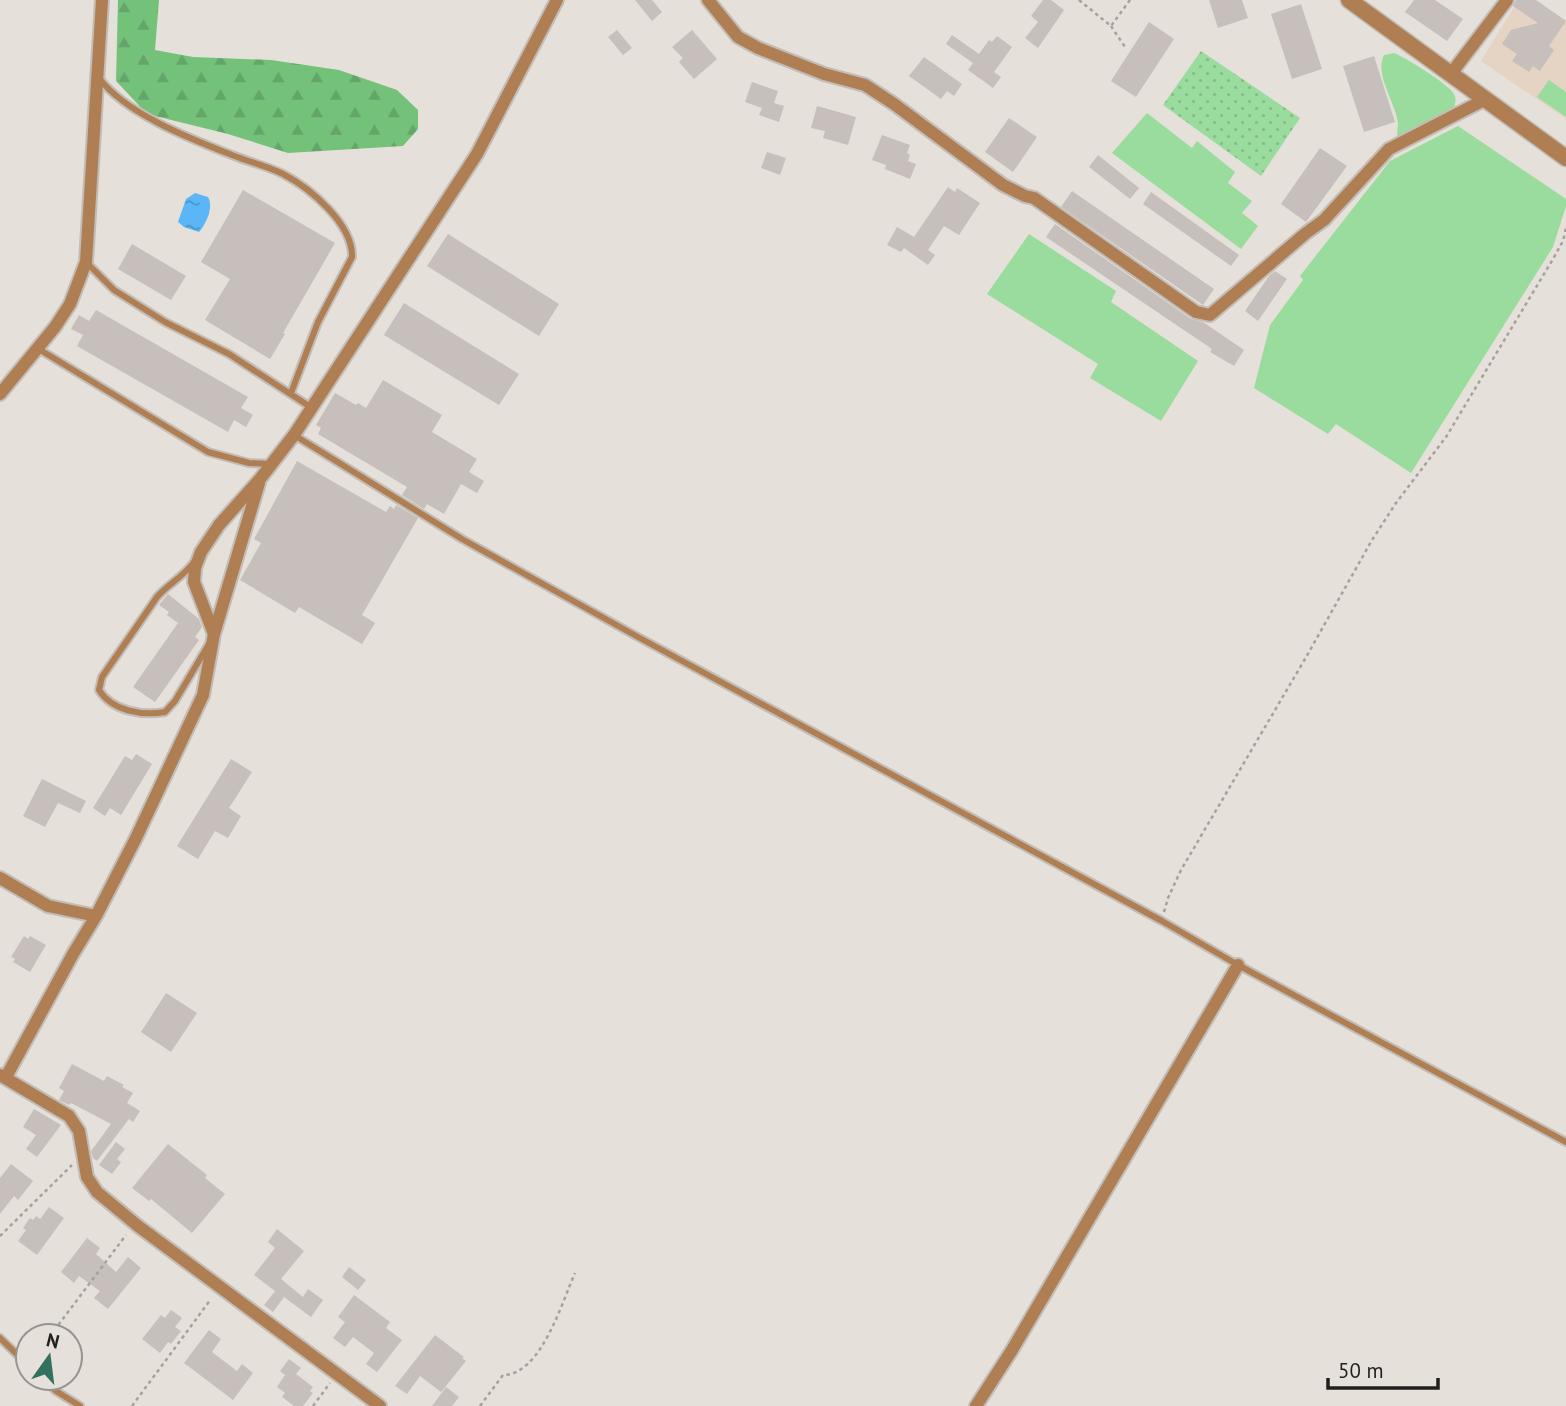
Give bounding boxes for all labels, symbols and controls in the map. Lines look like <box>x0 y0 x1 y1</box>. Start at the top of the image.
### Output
north arrow <box>14 1322 84 1392</box>
text: N <box>44 1327 62 1354</box>
scale bar <box>1328 1346 1438 1390</box>
text: 50 m <box>1338 1357 1384 1384</box>

